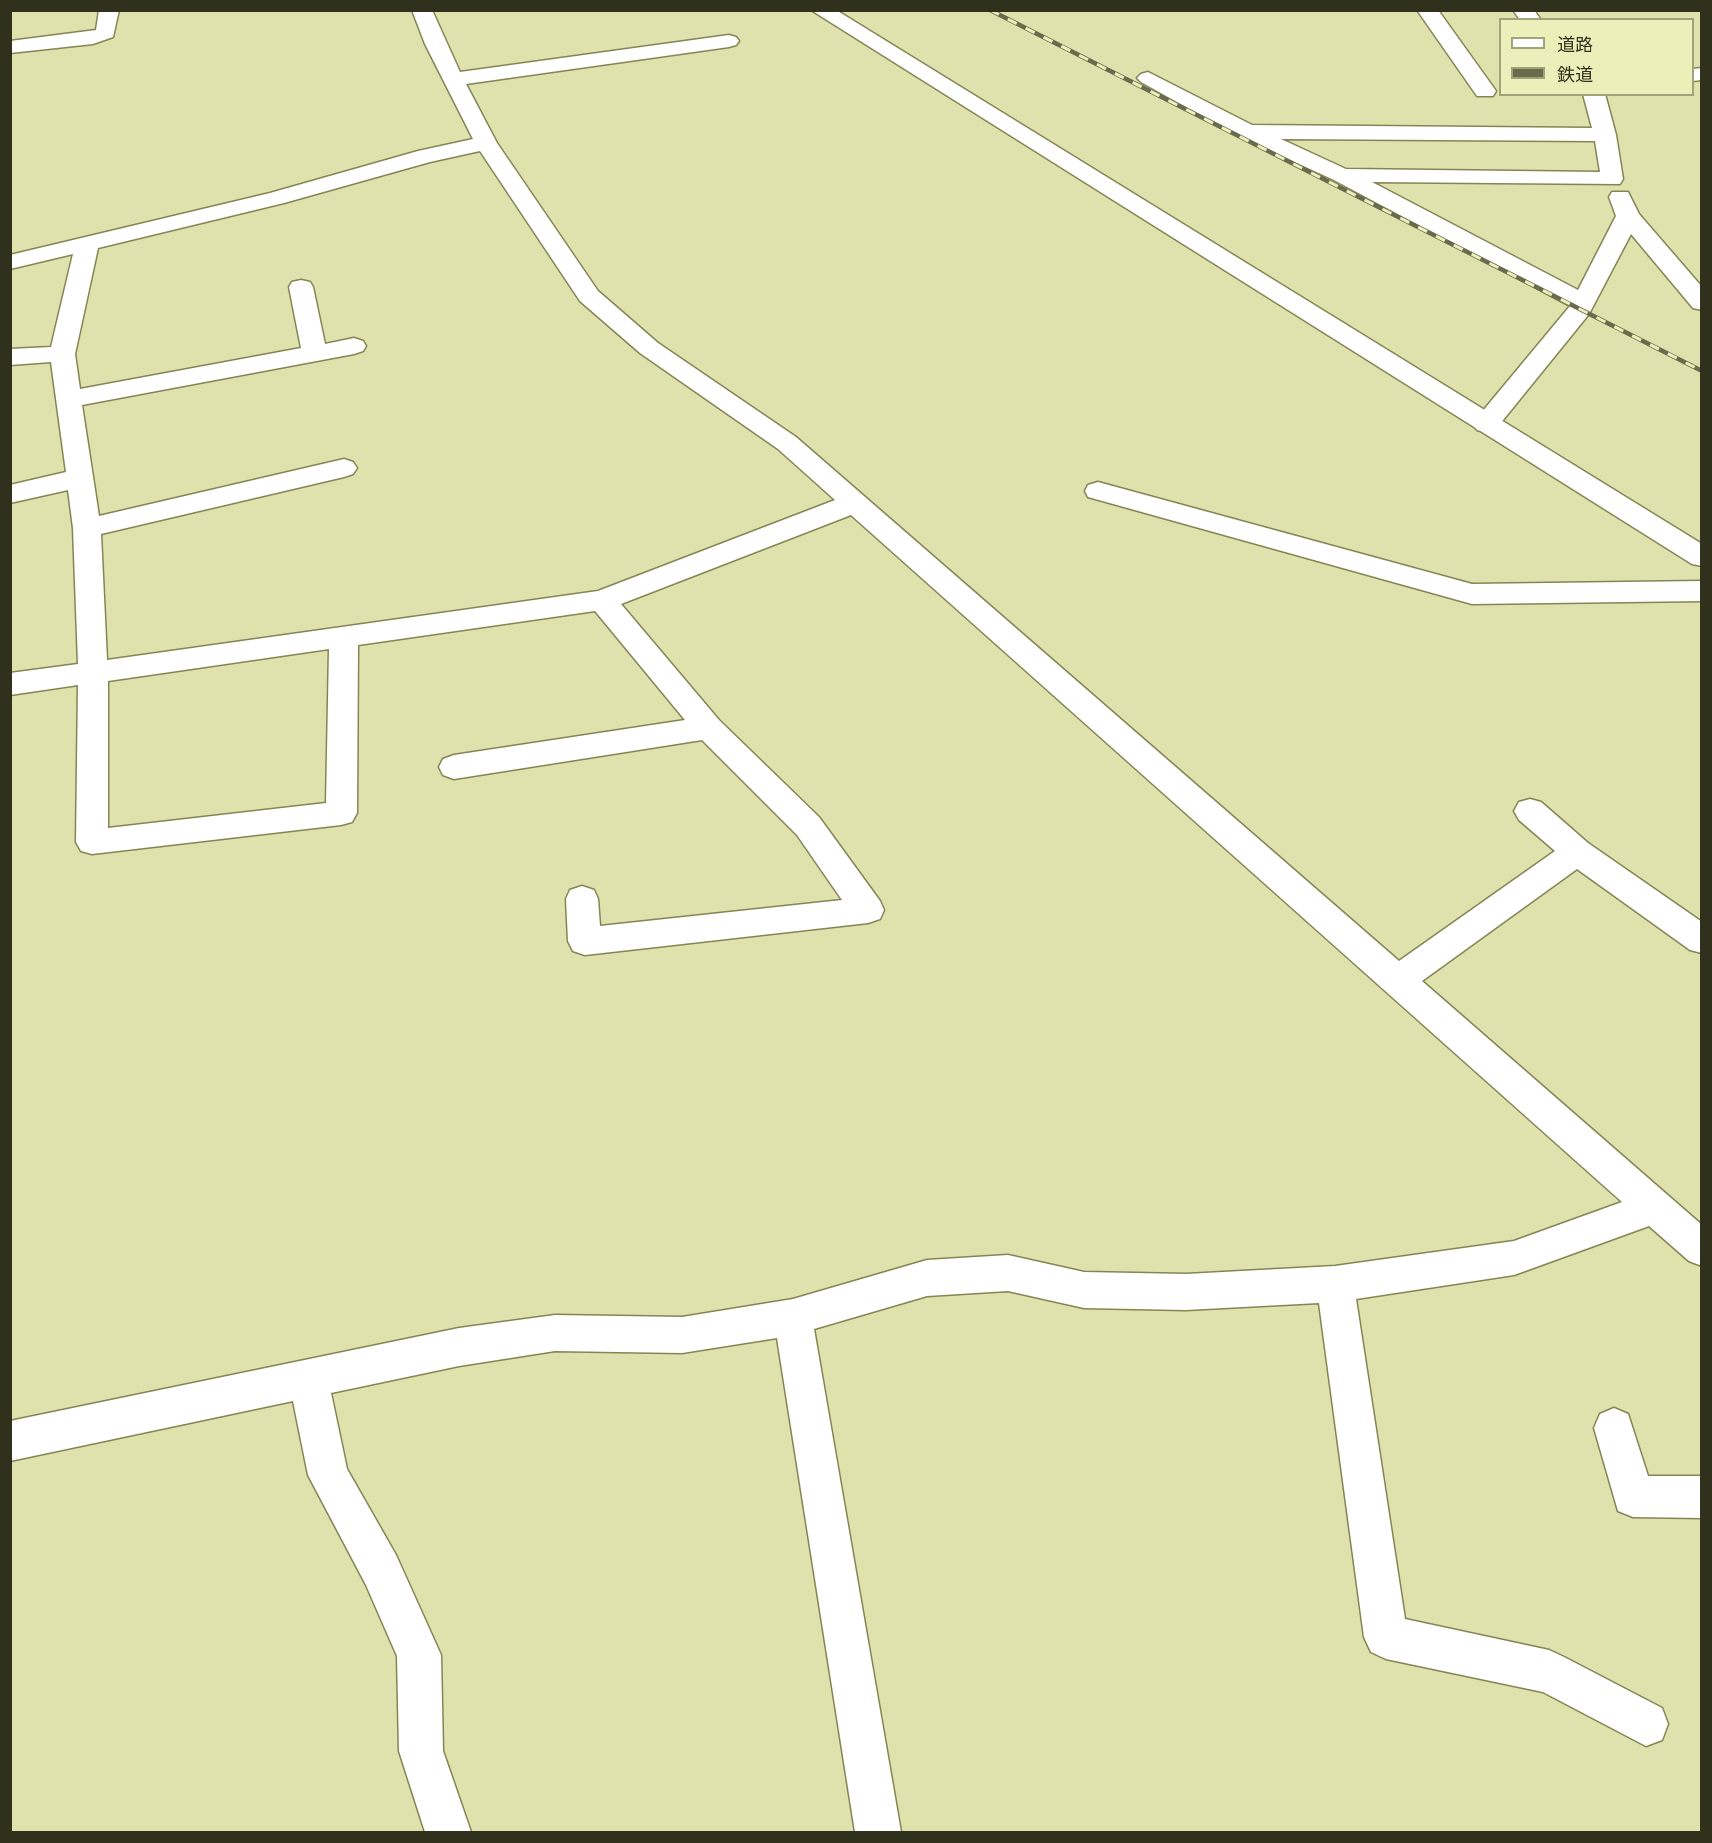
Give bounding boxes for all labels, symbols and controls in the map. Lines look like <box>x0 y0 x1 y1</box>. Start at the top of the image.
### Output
legend <box>1499 18 1694 96</box>
text: 道路 <box>1557 30 1593 57</box>
text: 鉄道 <box>1557 60 1593 87</box>

